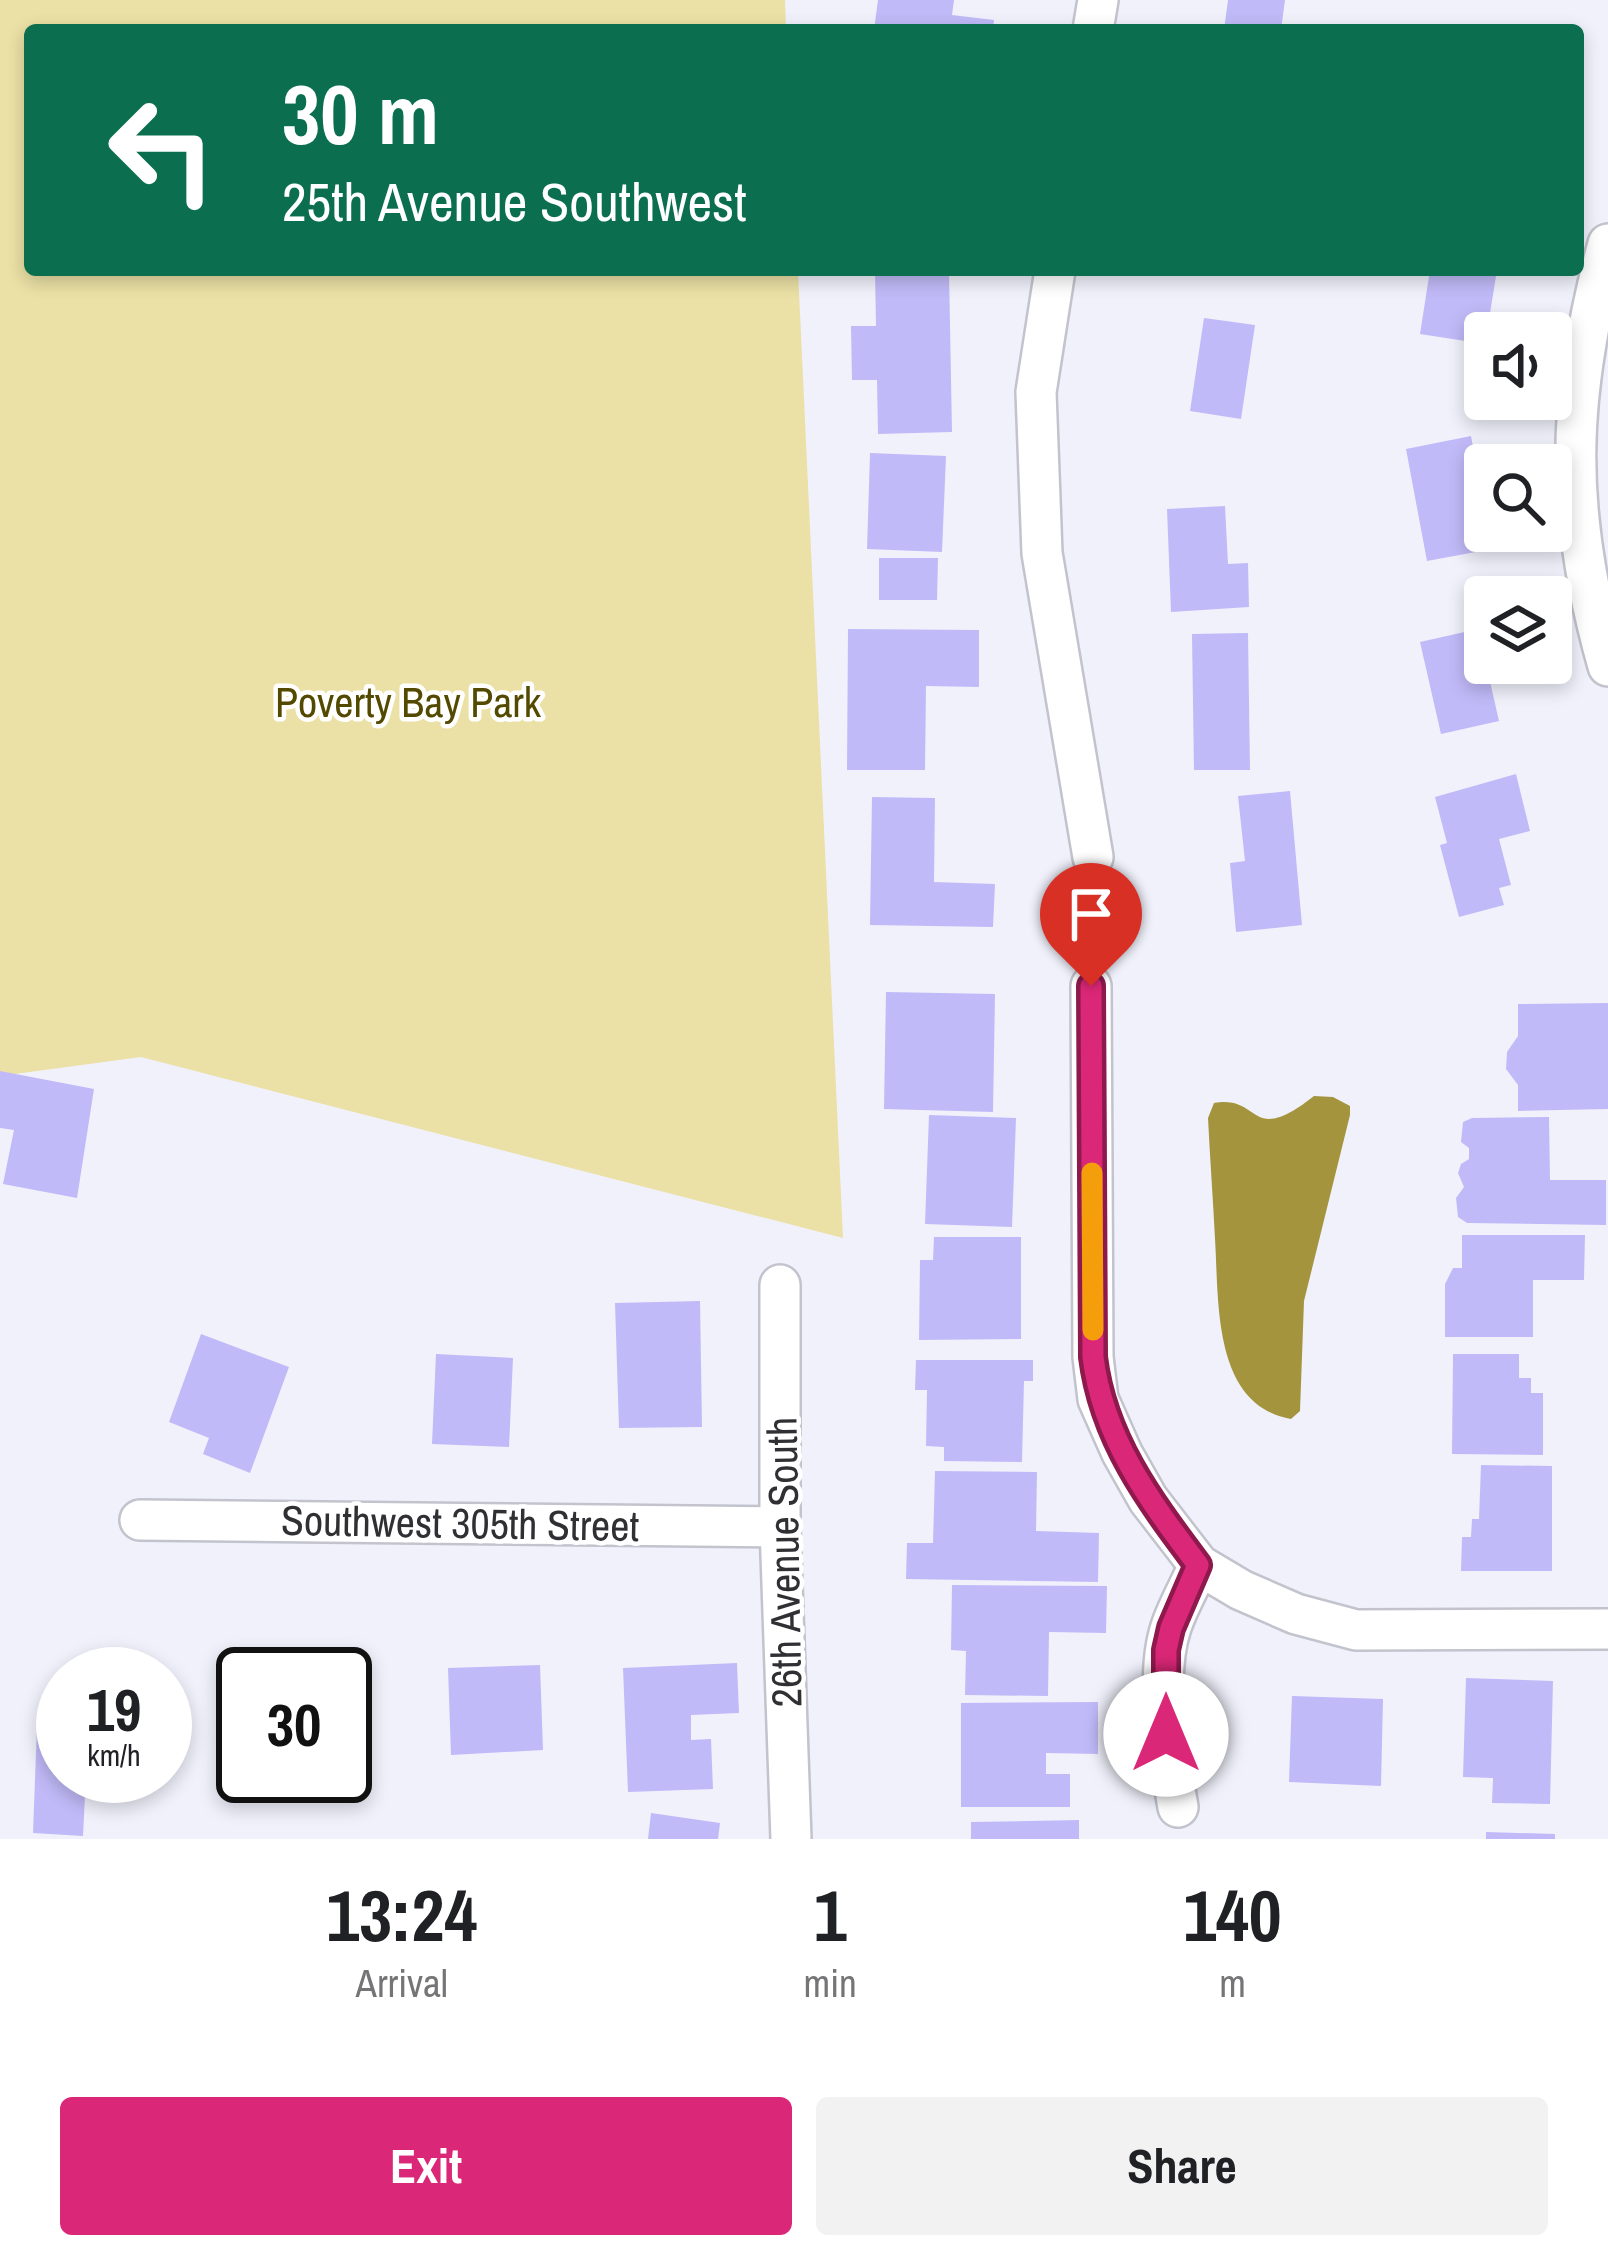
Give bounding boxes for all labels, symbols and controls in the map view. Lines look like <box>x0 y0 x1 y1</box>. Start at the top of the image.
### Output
text: 30 m <box>282 57 439 170</box>
icon: left <box>84 72 240 228</box>
text: 25th Avenue Southwest <box>282 165 747 238</box>
map controls <box>1464 312 1572 684</box>
button: sound <box>1464 312 1572 420</box>
button: search <box>1464 444 1572 552</box>
button: layers <box>1464 576 1572 684</box>
park label: Poverty Bay Park <box>275 674 542 730</box>
pin <box>1040 863 1142 986</box>
icon: arrive <box>1058 881 1124 947</box>
street label: 26th Avenue South <box>753 1416 815 1708</box>
street label: Southwest 305th Street <box>281 1492 639 1554</box>
speed limit sign: 30 <box>216 1647 372 1803</box>
text: 19 <box>87 1669 141 1750</box>
position arrow <box>1103 1671 1229 1797</box>
text: km/h <box>87 1735 141 1775</box>
text: 13:24 <box>326 1866 477 1963</box>
text: 1 <box>814 1866 847 1963</box>
text: 140 <box>1183 1866 1282 1963</box>
text: Arrival <box>356 1957 448 2009</box>
text: min <box>804 1957 857 2009</box>
text: m <box>1219 1957 1246 2009</box>
button: Exit <box>60 2097 792 2235</box>
button: Share <box>816 2097 1548 2235</box>

